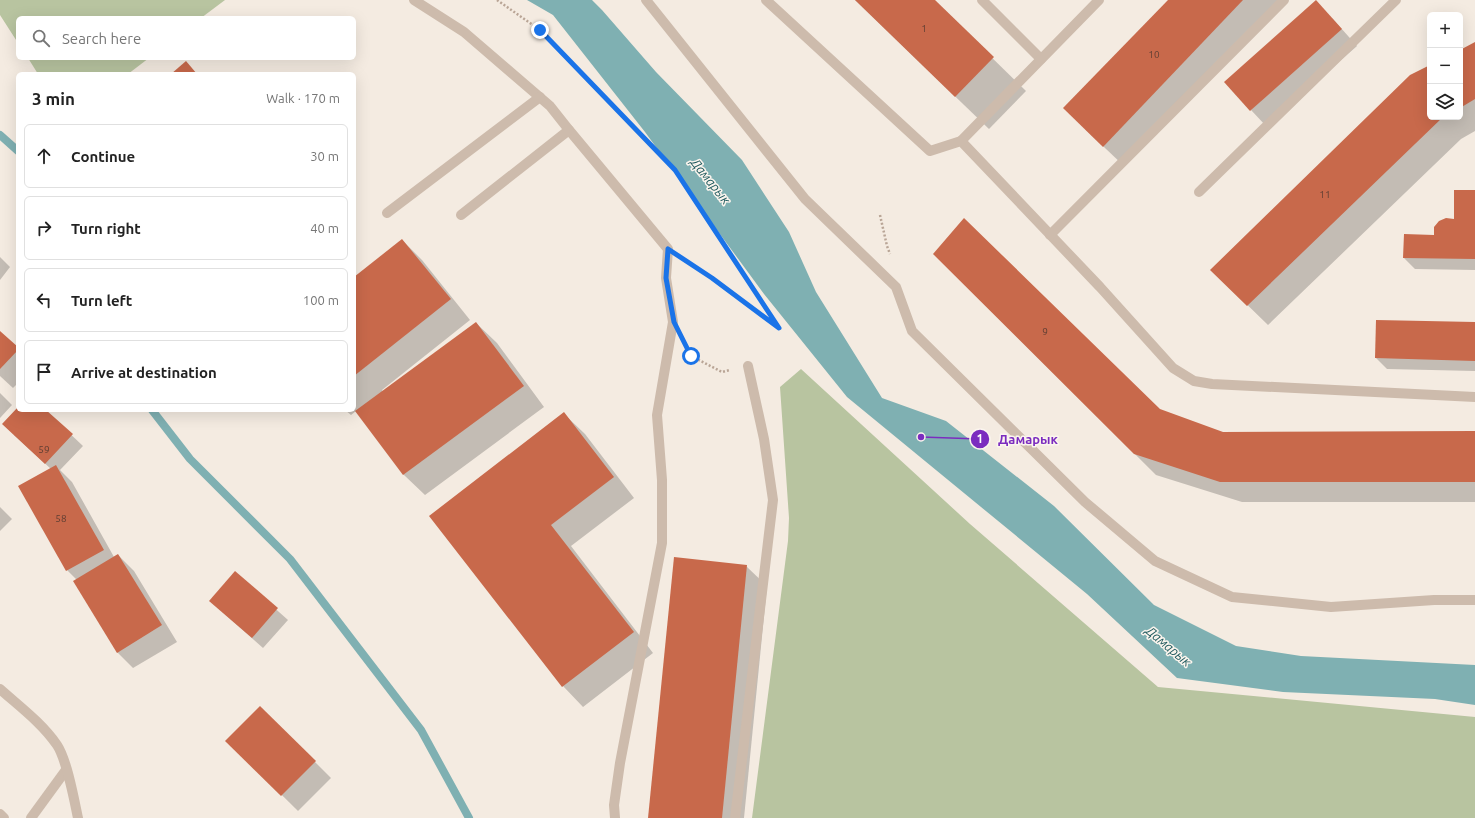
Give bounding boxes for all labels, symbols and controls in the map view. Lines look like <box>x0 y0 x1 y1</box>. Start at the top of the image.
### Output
map controls <box>1427 12 1463 120</box>
button: + <box>1427 12 1463 48</box>
search box <box>16 16 356 60</box>
route end <box>531 21 549 39</box>
house number: 1 <box>921 23 927 34</box>
icon: search <box>30 27 52 49</box>
text: Search here <box>62 30 141 47</box>
button: − <box>1427 48 1463 84</box>
house number: 10 <box>1148 49 1160 60</box>
button: layers <box>1427 84 1463 120</box>
text: 3 min <box>32 89 75 108</box>
text: Walk · 170 m <box>266 91 340 105</box>
icon: ahead <box>33 145 55 167</box>
text: Continue <box>71 148 135 165</box>
text: 30 m <box>310 149 339 163</box>
water label: Дамарык <box>687 154 734 207</box>
house number: 11 <box>1319 189 1331 200</box>
icon: right <box>33 217 55 239</box>
text: Turn right <box>71 220 141 237</box>
text: 40 m <box>310 221 339 235</box>
icon: left <box>33 289 55 311</box>
text: Turn left <box>71 292 132 309</box>
text: 100 m <box>303 293 339 307</box>
house number: 9 <box>1042 326 1048 337</box>
route start <box>682 347 700 365</box>
icon: arrive <box>33 361 55 383</box>
text: Arrive at destination <box>71 364 217 381</box>
callout: Дамарык <box>970 426 1066 451</box>
text: 1 <box>977 432 983 445</box>
text: Дамарык <box>998 432 1059 446</box>
house number: 59 <box>38 444 50 455</box>
house number: 58 <box>55 513 67 524</box>
water label: Дамарык <box>1142 622 1195 669</box>

